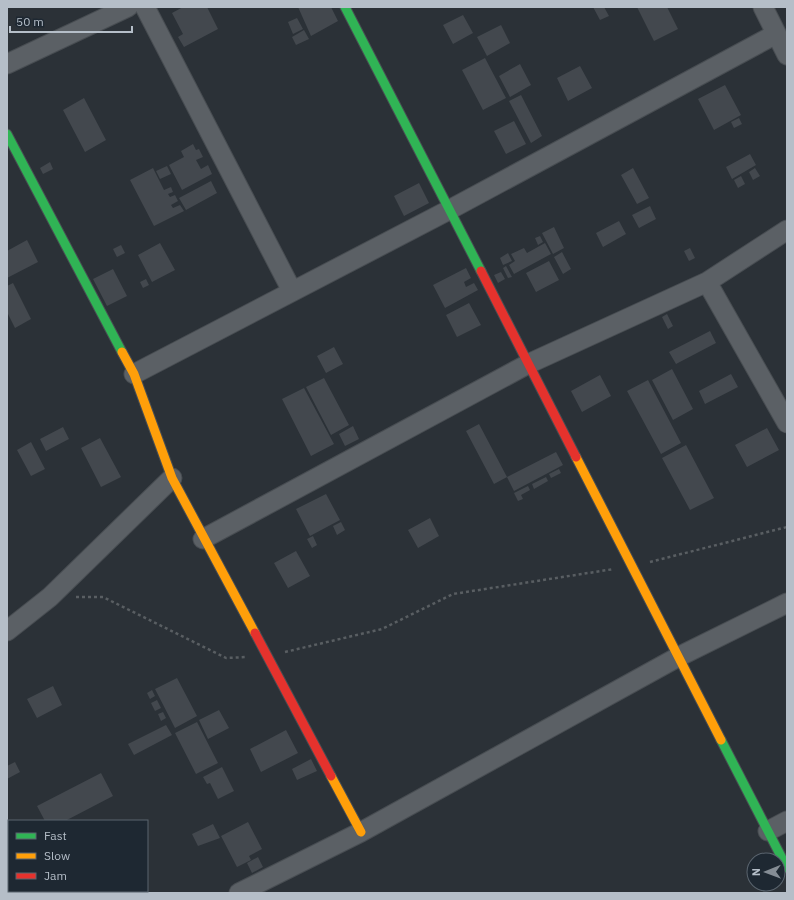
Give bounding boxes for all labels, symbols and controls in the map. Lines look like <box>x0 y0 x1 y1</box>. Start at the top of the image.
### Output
scale bar <box>10 8 132 34</box>
text: 50 m <box>16 14 44 29</box>
legend <box>8 820 148 892</box>
text: Fast <box>44 828 67 843</box>
text: Slow <box>44 848 70 863</box>
north arrow <box>746 852 786 892</box>
text: Jam <box>44 868 67 883</box>
text: N <box>749 868 763 876</box>

